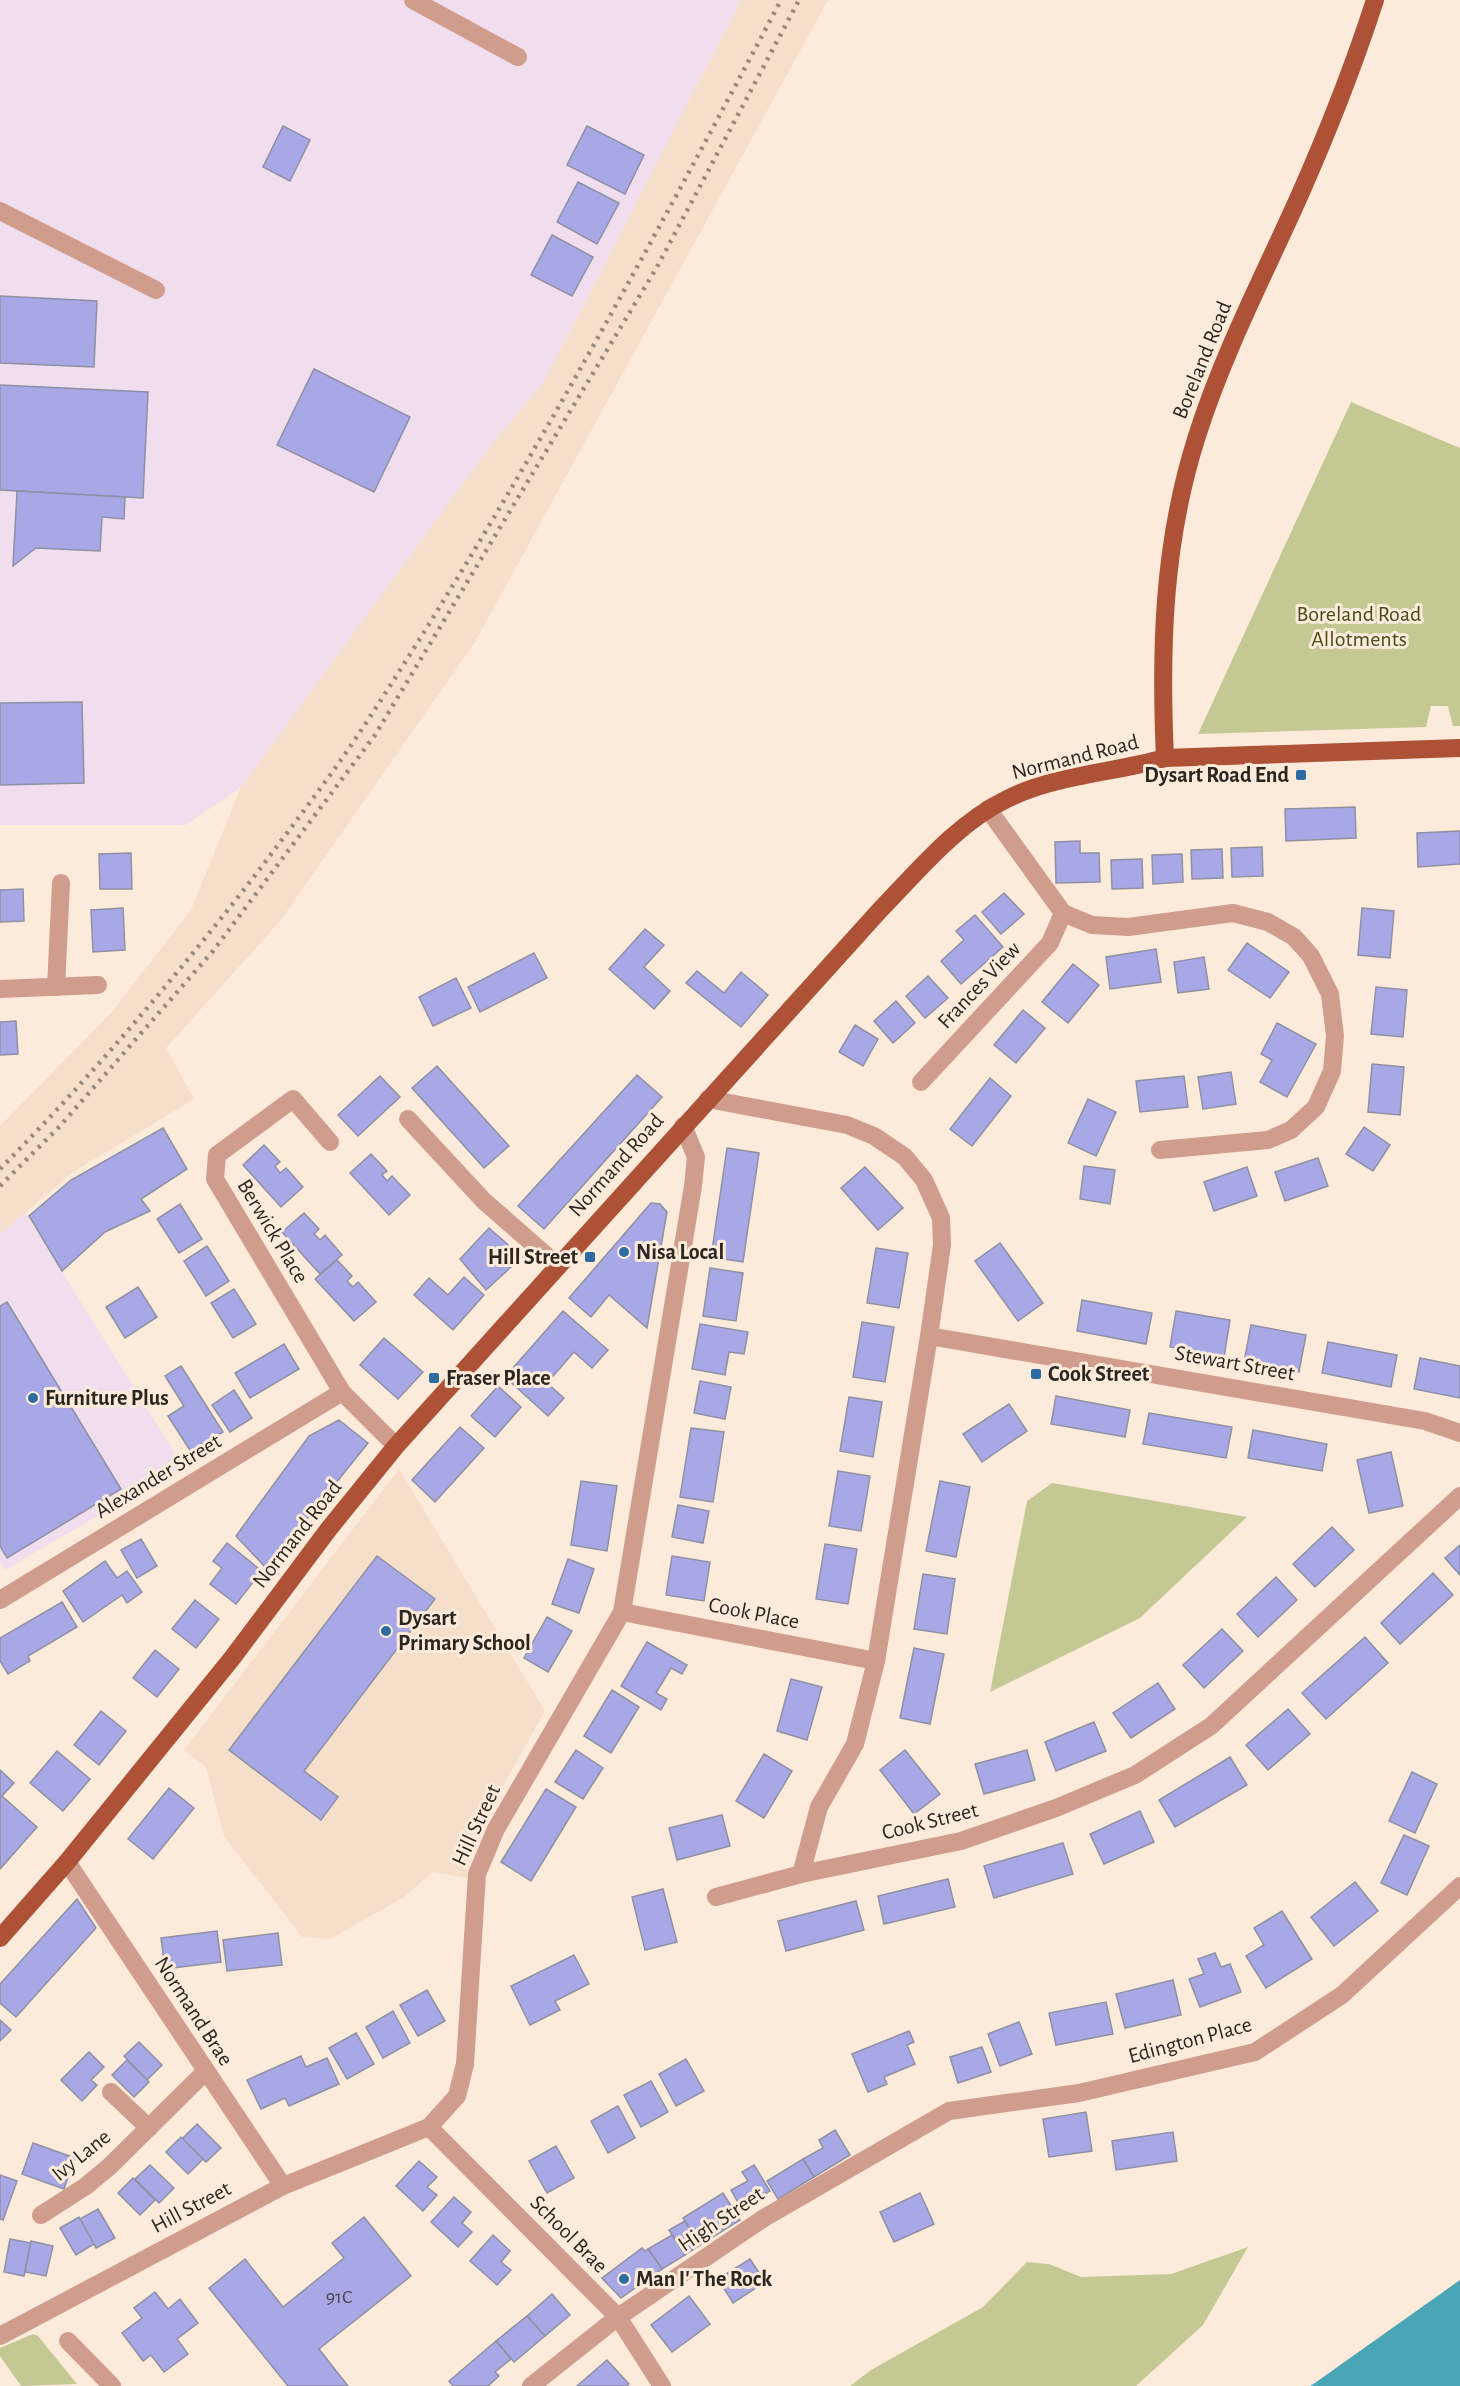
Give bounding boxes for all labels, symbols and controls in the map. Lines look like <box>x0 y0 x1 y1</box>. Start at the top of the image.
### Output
street label: Boreland Road <box>1168 298 1236 422</box>
park label: Boreland Road Allotments <box>1297 603 1421 650</box>
street label: Normand Road <box>1009 731 1141 783</box>
place label: Dysart Road End <box>1144 764 1289 787</box>
marker: Dysart Road End <box>1294 768 1308 782</box>
street label: Frances View <box>933 937 1025 1033</box>
street label: Normand Road <box>564 1109 668 1221</box>
street label: Berwick Place <box>233 1175 313 1287</box>
place label: Nisa Local <box>636 1241 724 1263</box>
marker: Nisa Local <box>617 1245 631 1259</box>
place label: Hill Street <box>488 1246 579 1268</box>
marker: Hill Street <box>583 1250 597 1264</box>
street label: Stewart Street <box>1173 1342 1297 1384</box>
place label: Cook Street <box>1048 1363 1150 1385</box>
place label: Fraser Place <box>446 1367 551 1389</box>
marker: Cook Street <box>1029 1367 1043 1381</box>
marker: Fraser Place <box>427 1371 441 1385</box>
place label: Furniture Plus <box>45 1387 169 1409</box>
marker: Furniture Plus <box>26 1391 40 1405</box>
street label: Alexander Street <box>91 1430 225 1522</box>
street label: Normand Road <box>248 1476 346 1592</box>
street label: Cook Place <box>707 1593 801 1633</box>
place label: Dysart Primary School <box>398 1607 531 1655</box>
marker: Dysart Primary School <box>379 1624 393 1638</box>
street label: Hill Street <box>448 1781 504 1869</box>
street label: Cook Street <box>880 1798 980 1844</box>
street label: Normand Brae <box>151 1953 237 2069</box>
street label: Edington Place <box>1126 2013 1254 2067</box>
street label: Ivy Lane <box>48 2125 114 2185</box>
street label: Hill Street <box>148 2177 234 2237</box>
street label: High Street <box>674 2182 768 2256</box>
street label: School Brae <box>526 2191 612 2277</box>
place label: Man I' The Rock <box>636 2268 772 2290</box>
marker: Man I' The Rock <box>617 2272 631 2286</box>
house number: 91C <box>326 2287 352 2307</box>

